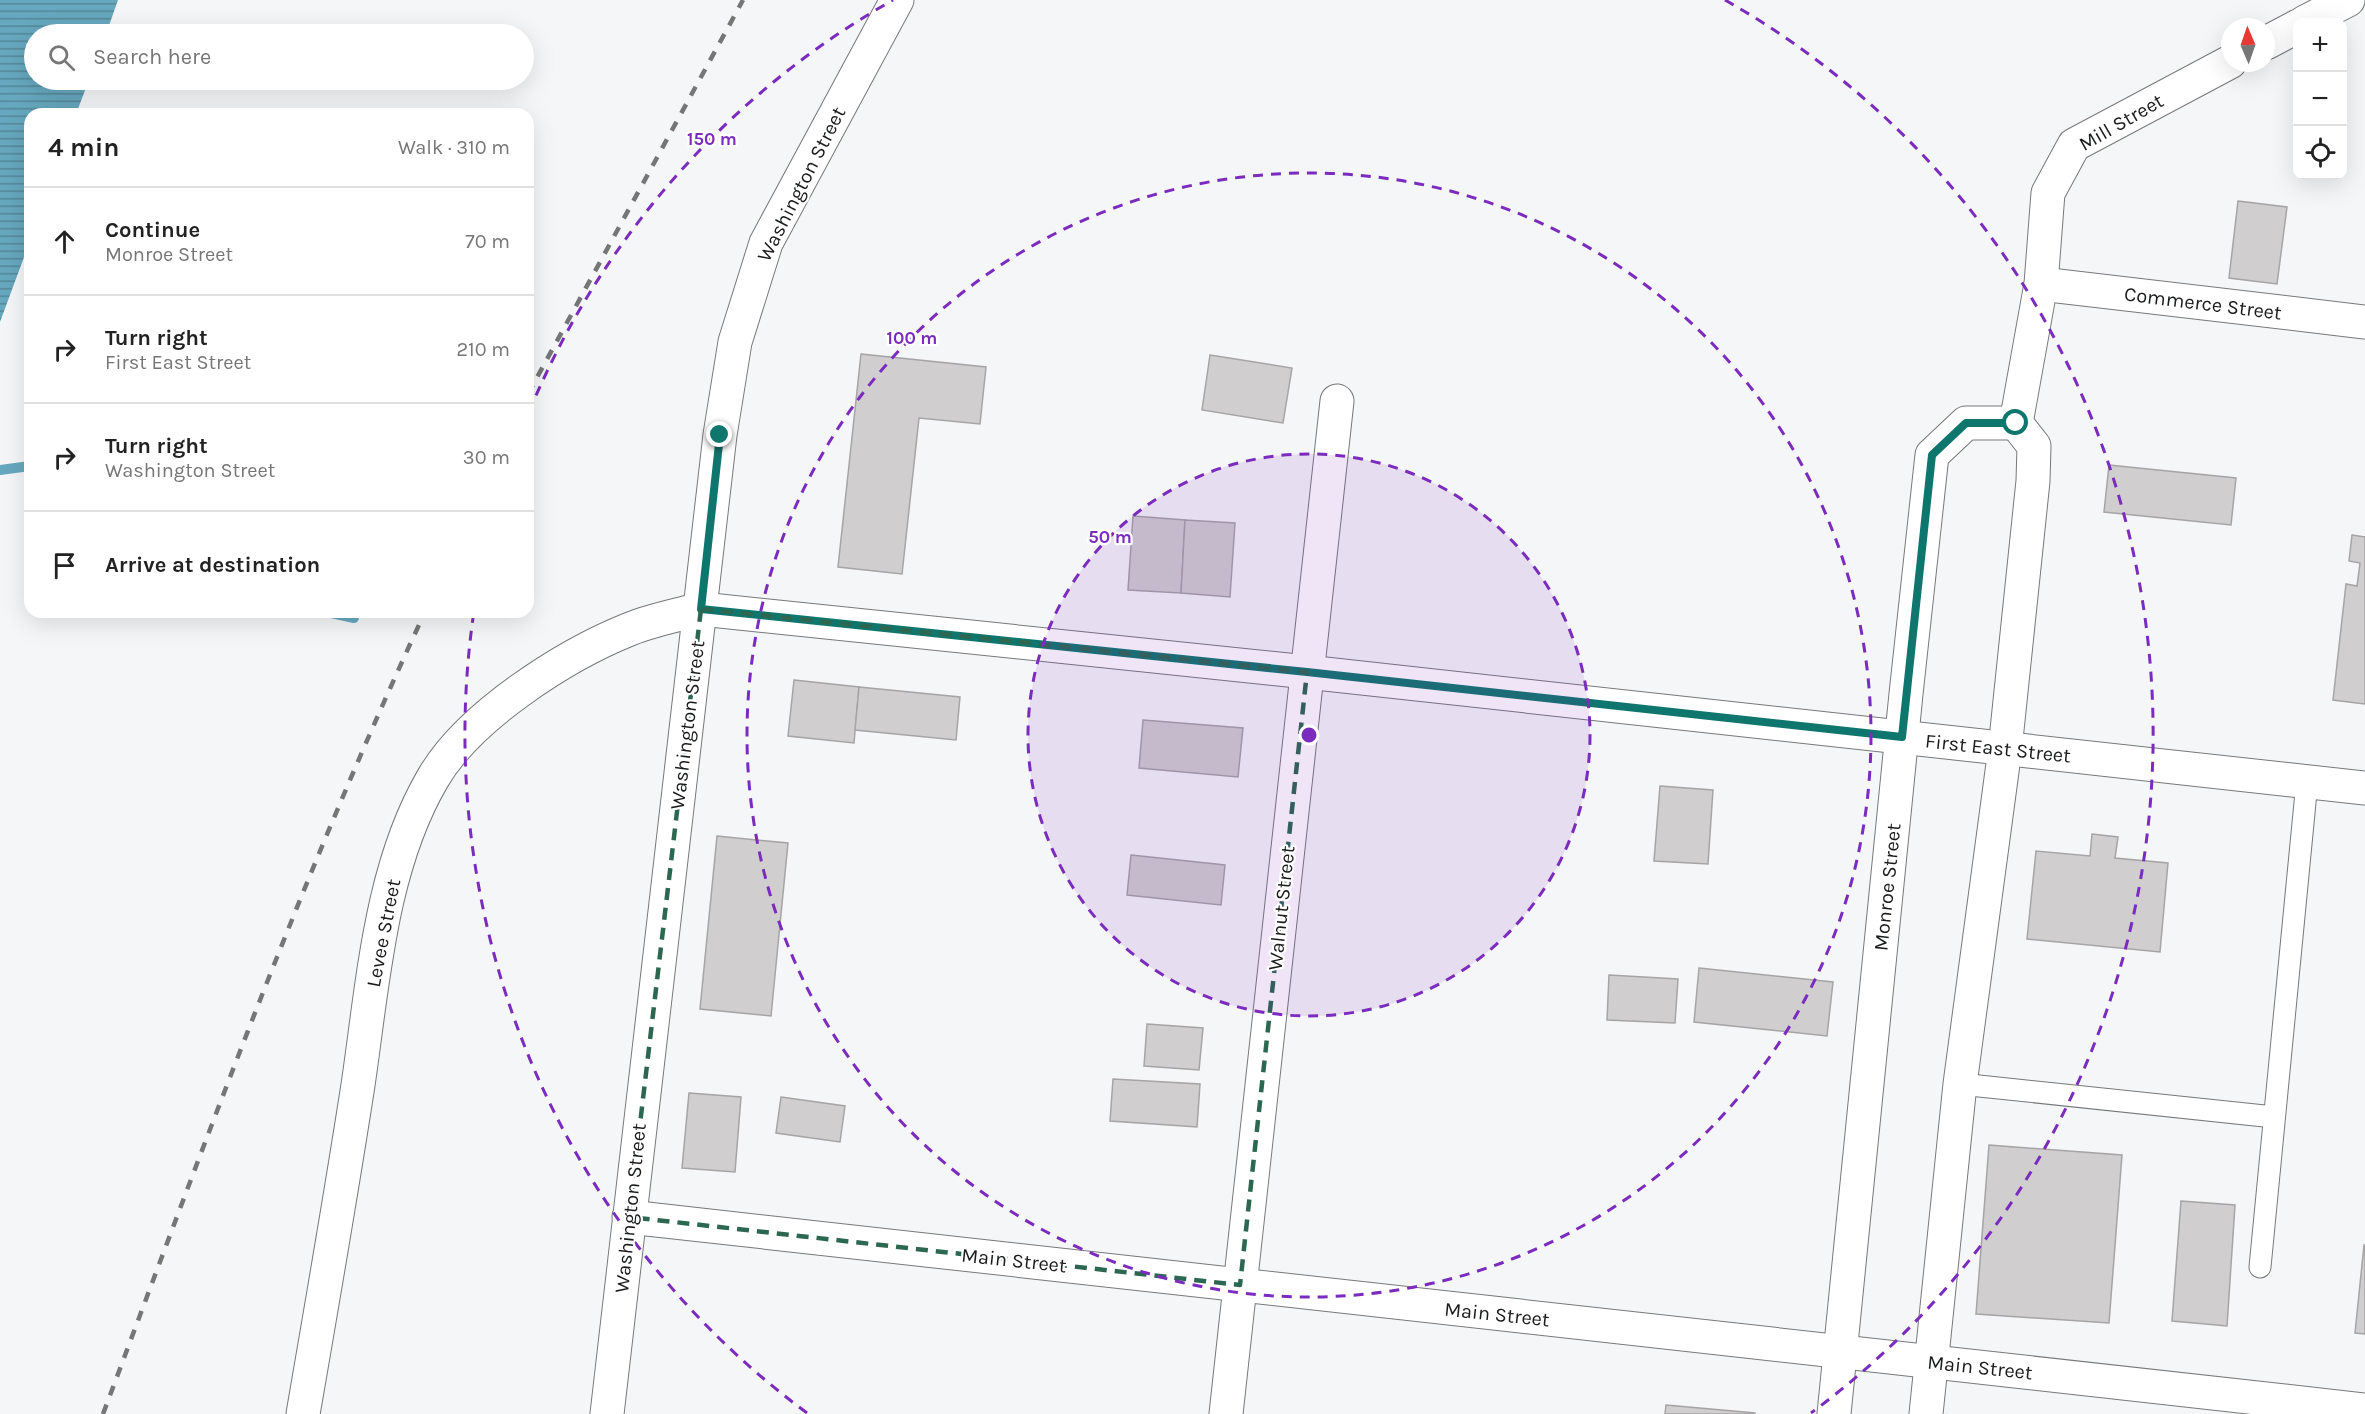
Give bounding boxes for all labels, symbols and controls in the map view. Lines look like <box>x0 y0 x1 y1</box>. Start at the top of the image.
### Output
north arrow <box>2221 18 2275 72</box>
map controls <box>2293 18 2347 180</box>
button: + <box>2293 18 2347 72</box>
search box <box>24 24 534 90</box>
icon: search <box>45 41 78 74</box>
text: Search here <box>93 44 211 70</box>
button: − <box>2293 72 2347 126</box>
street label: Mill Street <box>2075 89 2168 156</box>
street label: Washington Street <box>753 103 851 265</box>
button: locate <box>2293 126 2347 180</box>
text: 150 m <box>687 128 737 150</box>
text: 4 min <box>48 132 119 163</box>
text: Walk · 310 m <box>398 136 510 159</box>
text: Continue <box>105 217 200 243</box>
icon: ahead <box>48 225 81 258</box>
text: 70 m <box>465 230 510 253</box>
text: Monroe Street <box>105 243 233 266</box>
street label: Commerce Street <box>2123 282 2283 325</box>
text: Turn right <box>105 325 208 351</box>
text: 100 m <box>887 327 937 349</box>
icon: right <box>48 333 81 366</box>
text: 210 m <box>456 338 510 361</box>
text: First East Street <box>105 351 251 374</box>
route start <box>2002 409 2028 435</box>
route end <box>706 421 732 447</box>
text: Turn right <box>105 433 208 459</box>
icon: right <box>48 441 81 474</box>
text: 30 m <box>463 446 510 469</box>
text: Washington Street <box>105 459 275 482</box>
text: 50 m <box>1088 526 1132 548</box>
icon: arrive <box>48 549 81 582</box>
text: Arrive at destination <box>105 552 320 578</box>
street label: Washington Street <box>666 639 709 811</box>
centre of rings <box>1299 725 1319 745</box>
street label: First East Street <box>1924 729 2072 768</box>
street label: Monroe Street <box>1869 822 1906 952</box>
street label: Walnut Street <box>1264 844 1300 972</box>
street label: Levee Street <box>362 877 405 989</box>
street label: Washington Street <box>610 1122 651 1294</box>
street label: Main Street <box>960 1244 1068 1278</box>
street label: Main Street <box>1443 1298 1551 1332</box>
street label: Main Street <box>1926 1351 2034 1385</box>

